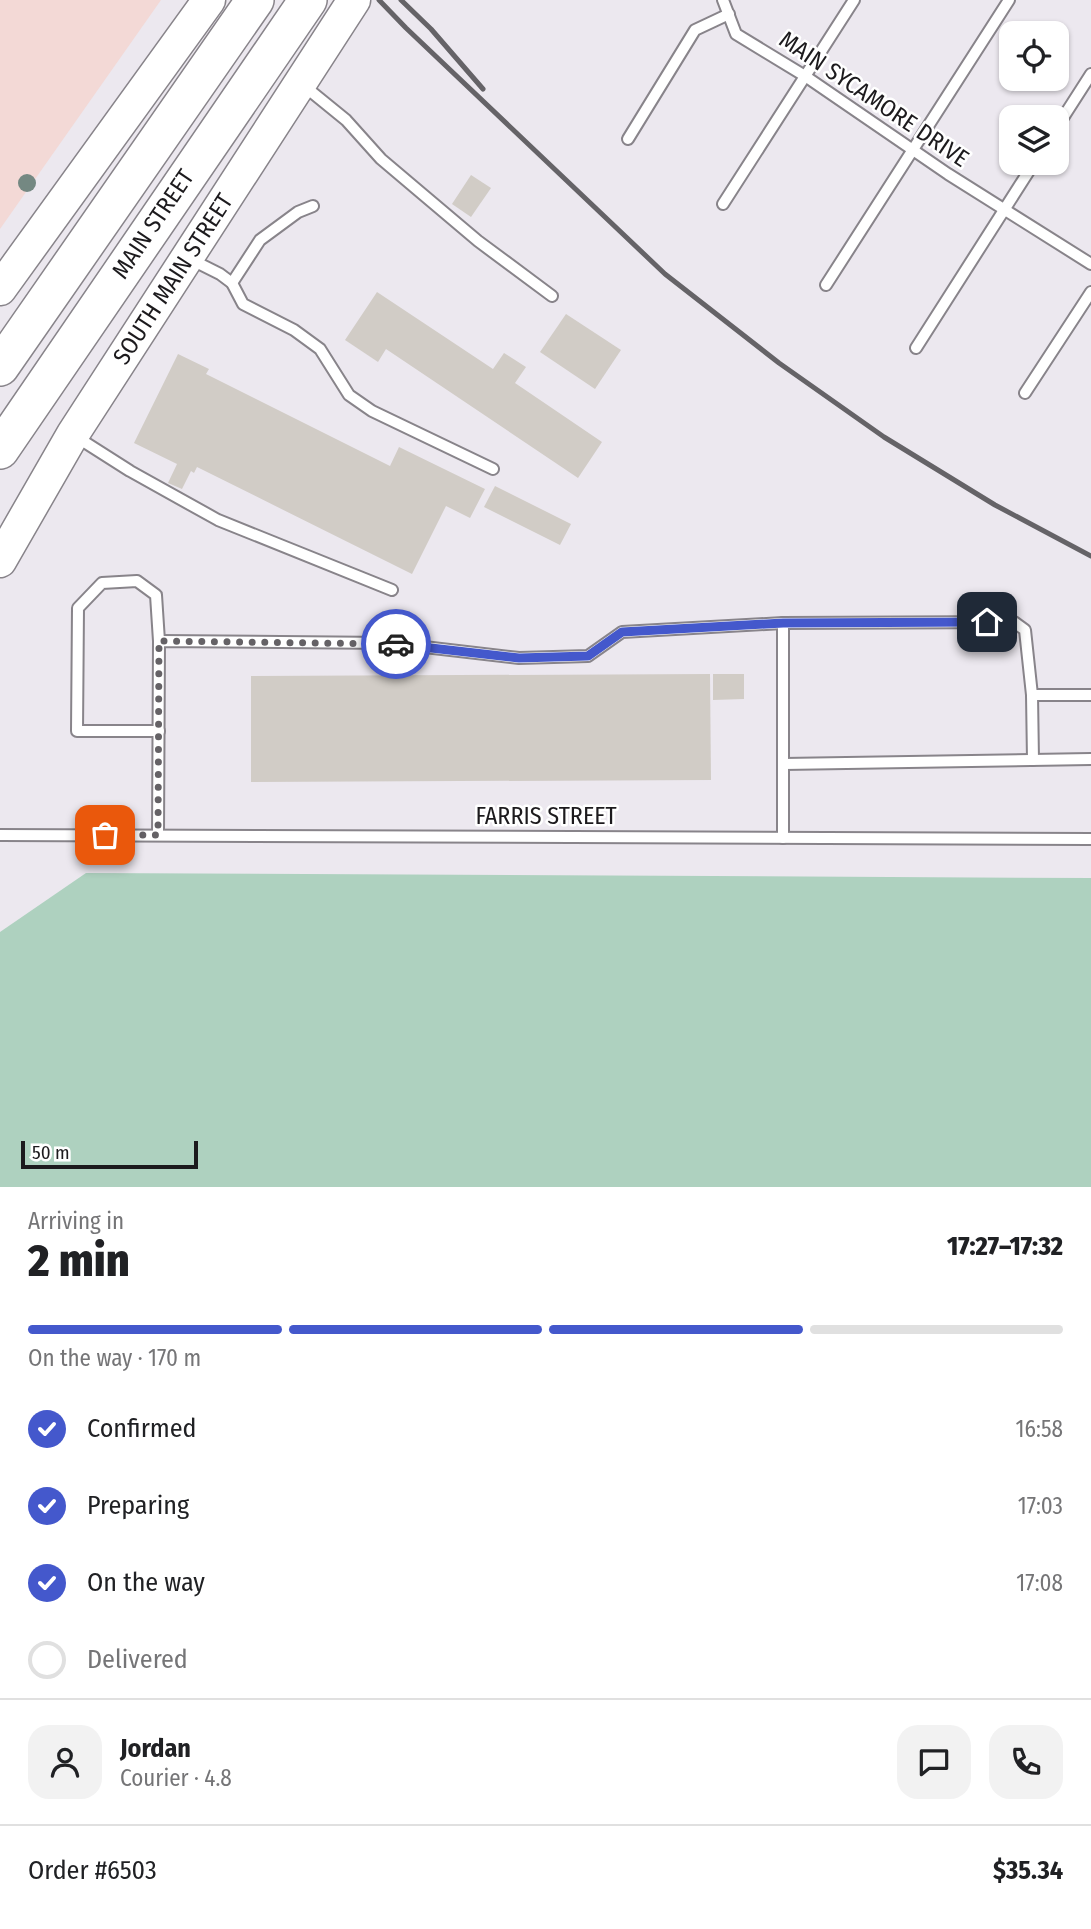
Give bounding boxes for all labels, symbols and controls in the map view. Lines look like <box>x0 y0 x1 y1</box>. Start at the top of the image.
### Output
map controls <box>999 21 1069 175</box>
button: locate <box>999 21 1069 91</box>
street label: MAIN SYCAMORE DRIVE <box>774 25 974 173</box>
button: layers <box>999 105 1069 175</box>
street label: MAIN STREET <box>106 164 200 284</box>
street label: SOUTH MAIN STREET <box>107 188 239 370</box>
pin <box>957 592 1017 652</box>
icon: home <box>968 603 1006 641</box>
courier <box>361 609 431 679</box>
icon: car <box>377 625 415 663</box>
street label: FARRIS STREET <box>475 802 617 830</box>
pin <box>75 805 135 865</box>
icon: bag <box>86 816 124 854</box>
scale bar <box>21 1138 198 1170</box>
text: 50 m <box>32 1141 70 1164</box>
text: Arriving in <box>28 1207 124 1235</box>
text: 17:27–17:32 <box>947 1231 1063 1262</box>
text: 2 min <box>28 1233 130 1288</box>
text: On the way · 170 m <box>28 1344 201 1372</box>
icon: check <box>28 1410 66 1448</box>
text: Confirmed <box>87 1413 197 1444</box>
text: 16:58 <box>1016 1415 1063 1443</box>
icon: check <box>28 1487 66 1525</box>
text: Preparing <box>87 1490 189 1521</box>
text: 17:03 <box>1018 1492 1063 1520</box>
icon: check <box>28 1564 66 1602</box>
text: On the way <box>87 1567 205 1598</box>
text: 17:08 <box>1016 1569 1063 1597</box>
text: Delivered <box>87 1644 188 1675</box>
button: person <box>28 1725 102 1799</box>
button: chat <box>897 1725 971 1799</box>
button: phone <box>989 1725 1063 1799</box>
text: Jordan <box>120 1733 191 1764</box>
text: Courier · 4.8 <box>120 1764 232 1792</box>
text: Order #6503 <box>28 1855 157 1886</box>
text: $35.34 <box>993 1855 1063 1886</box>

